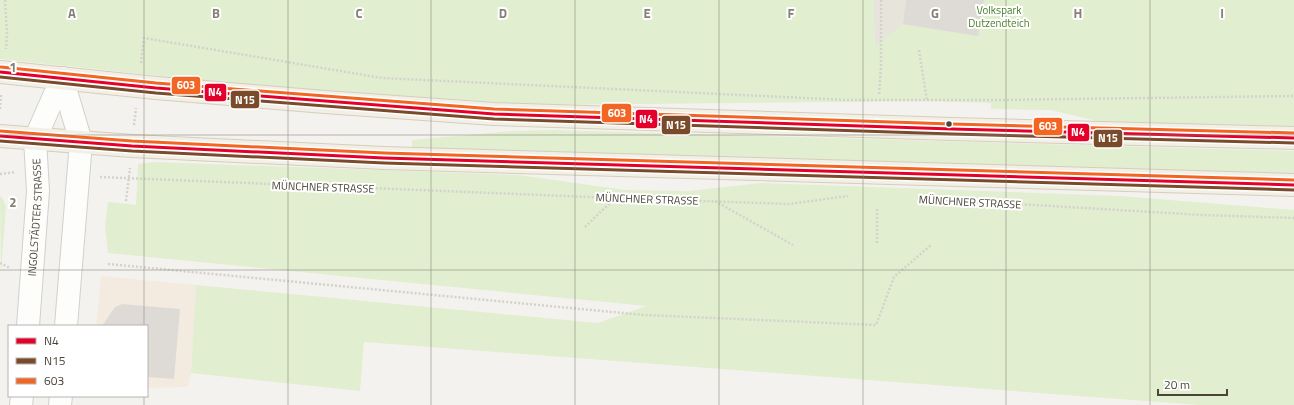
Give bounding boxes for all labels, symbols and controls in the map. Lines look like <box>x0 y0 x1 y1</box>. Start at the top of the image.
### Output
park label: Volkspark Dutzendteich <box>968 2 1030 31</box>
text: A <box>68 3 76 23</box>
text: B <box>212 3 220 23</box>
text: C <box>355 3 363 23</box>
text: D <box>499 3 507 23</box>
text: E <box>643 3 651 23</box>
text: F <box>788 3 795 23</box>
text: G <box>931 3 939 23</box>
text: H <box>1074 3 1082 23</box>
text: I <box>1220 3 1224 23</box>
text: 1 <box>9 57 17 77</box>
line badge: 603 <box>171 76 201 95</box>
text: 603 <box>177 77 195 93</box>
line badge: N4 <box>204 83 227 102</box>
text: N4 <box>208 84 222 100</box>
line badge: N15 <box>230 90 260 109</box>
text: N15 <box>235 92 255 108</box>
line badge: 603 <box>601 103 632 123</box>
text: 603 <box>608 105 626 121</box>
line badge: N4 <box>635 109 658 129</box>
text: N4 <box>639 111 653 127</box>
line badge: N15 <box>661 115 691 135</box>
text: N15 <box>666 117 686 133</box>
line badge: 603 <box>1033 117 1063 136</box>
text: 603 <box>1039 118 1057 134</box>
unlabelled marker <box>944 119 954 129</box>
line badge: N4 <box>1067 123 1090 142</box>
text: N4 <box>1071 124 1085 140</box>
line badge: N15 <box>1093 129 1123 148</box>
text: N15 <box>1098 130 1118 146</box>
street label: INGOLSTÄDTER STRASSE <box>24 158 46 277</box>
street label: MÜNCHNER STRASSE <box>271 177 375 197</box>
street label: MÜNCHNER STRASSE <box>595 189 699 209</box>
street label: MÜNCHNER STRASSE <box>918 191 1022 213</box>
text: 2 <box>9 192 17 212</box>
legend <box>8 325 148 397</box>
text: N4 <box>44 331 59 350</box>
text: N15 <box>44 351 66 370</box>
text: 603 <box>44 371 64 390</box>
scale bar <box>1158 371 1227 397</box>
text: 20 m <box>1164 375 1190 394</box>

